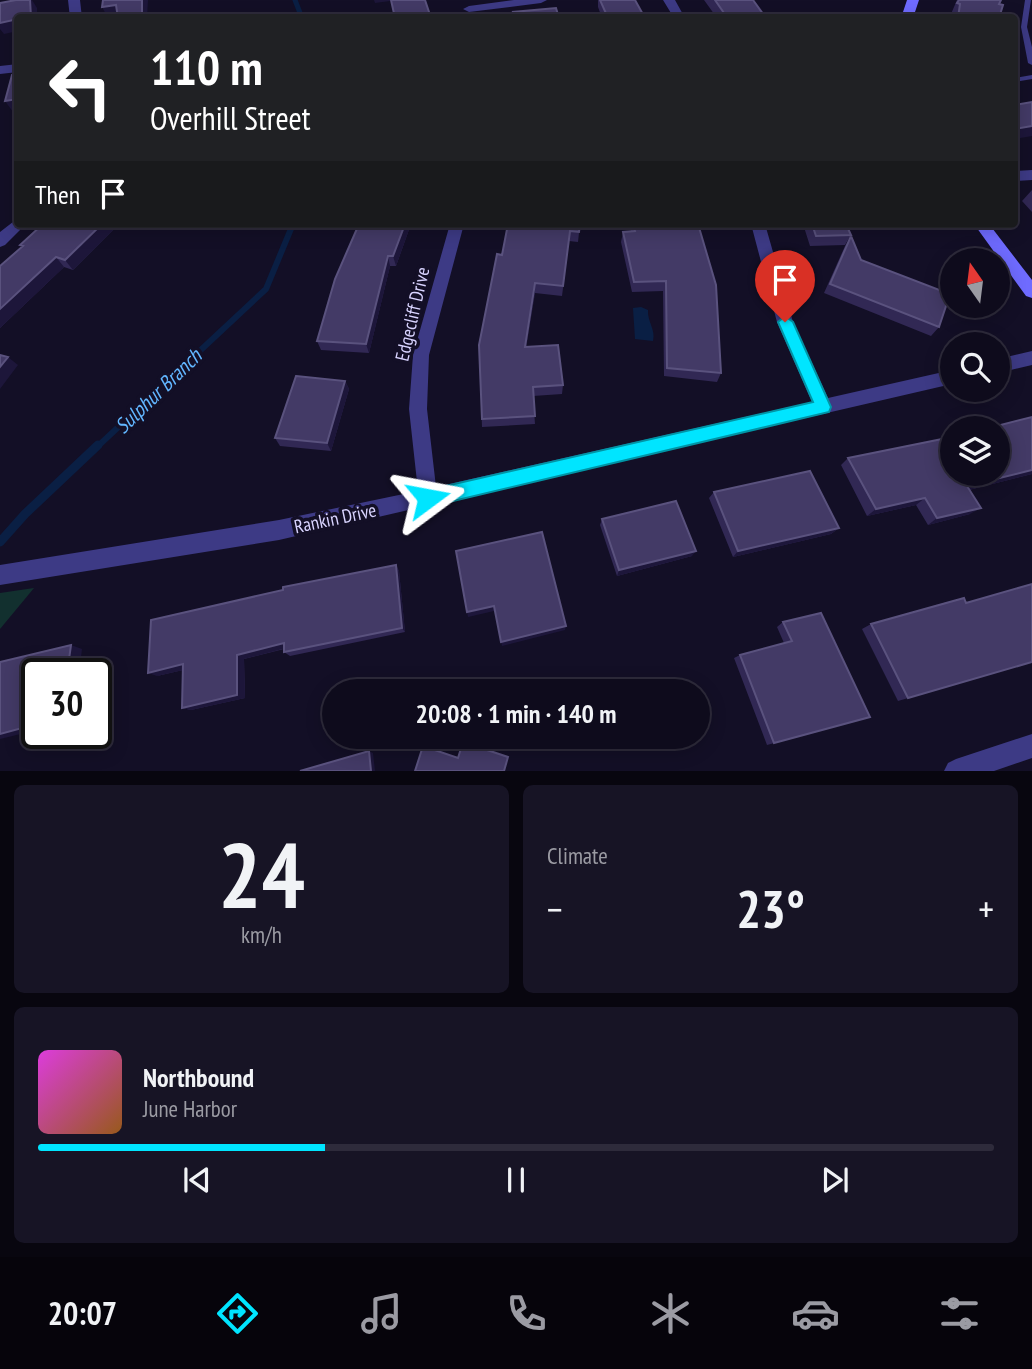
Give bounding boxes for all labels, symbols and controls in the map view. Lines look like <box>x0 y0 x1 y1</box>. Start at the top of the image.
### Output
text: 110 m <box>150 35 263 99</box>
icon: left <box>35 42 126 133</box>
text: Overhill Street <box>150 97 311 139</box>
icon: arrive <box>94 175 132 213</box>
text: Then <box>35 178 80 211</box>
north arrow <box>940 248 1010 318</box>
map controls <box>940 248 1010 486</box>
pin <box>755 250 815 322</box>
icon: arrive <box>766 261 804 299</box>
street label: Edgecliff Drive <box>390 264 435 363</box>
button: search <box>940 332 1010 402</box>
water label: Sulphur Branch <box>109 342 208 439</box>
button: layers <box>940 416 1010 486</box>
position arrow <box>391 461 465 535</box>
street label: Rankin Drive <box>292 498 378 538</box>
speed limit sign: 30 <box>21 658 112 749</box>
text: 20:08 · 1 min · 140 m <box>416 697 616 730</box>
text: 24 <box>218 815 305 933</box>
text: Climate <box>547 841 608 870</box>
text: 23° <box>736 875 805 942</box>
text: − <box>547 884 563 933</box>
text: + <box>978 884 994 933</box>
text: km/h <box>241 920 282 949</box>
text: Northbound <box>143 1061 254 1094</box>
text: June Harbor <box>143 1094 237 1123</box>
icon: previous <box>178 1161 216 1199</box>
icon: pause <box>497 1161 535 1199</box>
icon: next <box>816 1161 854 1199</box>
icon: directions <box>213 1289 262 1338</box>
icon: music <box>357 1289 406 1338</box>
icon: phone <box>502 1289 551 1338</box>
icon: climate <box>646 1289 695 1338</box>
icon: car <box>791 1289 840 1338</box>
icon: filters <box>935 1289 984 1338</box>
text: 20:07 <box>48 1292 117 1334</box>

